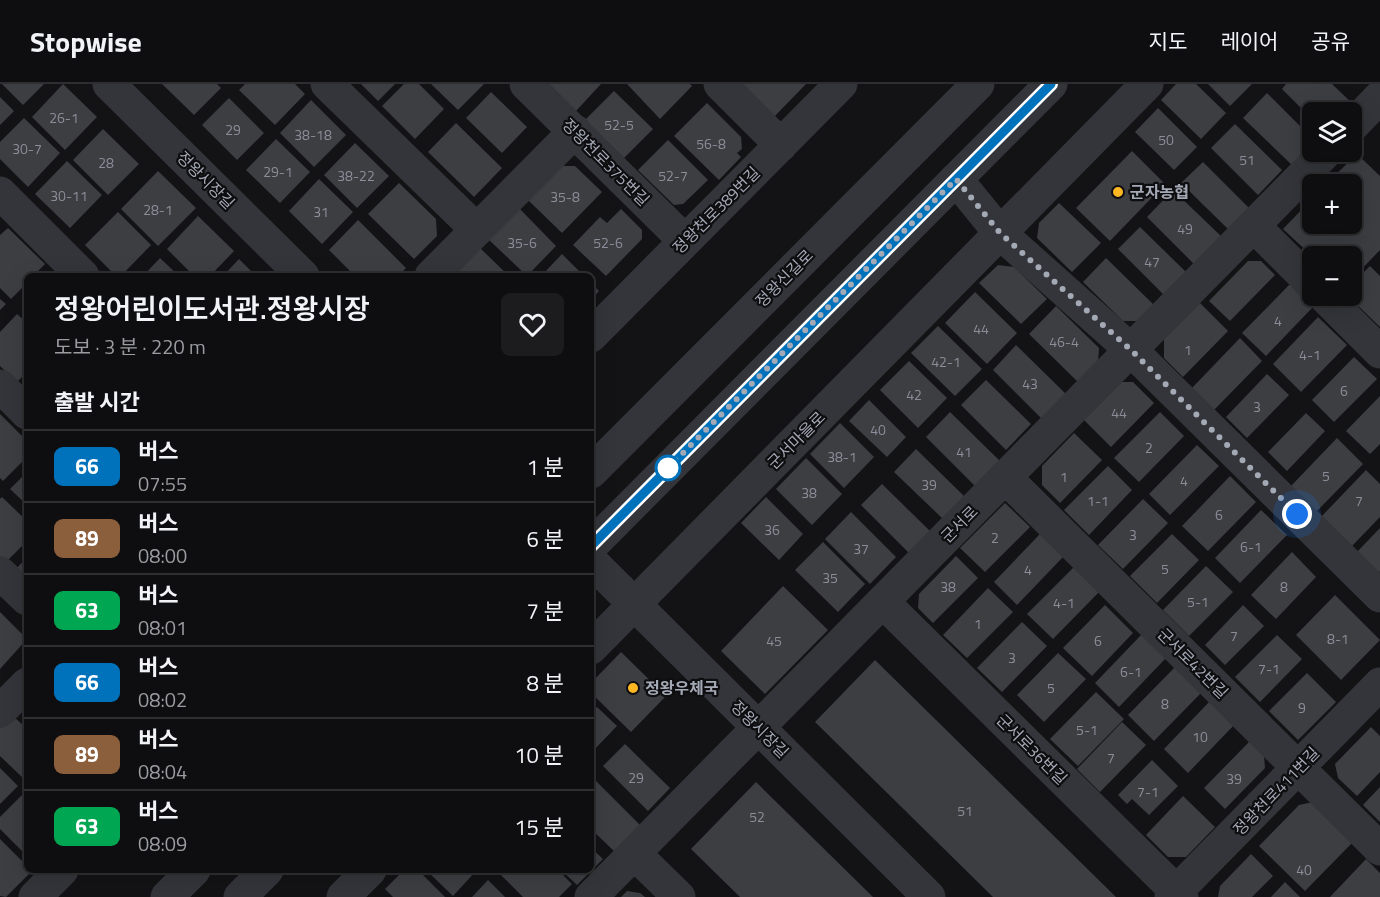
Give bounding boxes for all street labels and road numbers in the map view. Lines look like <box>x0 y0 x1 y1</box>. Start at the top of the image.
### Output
street label: 정왕천로375번길 <box>557 113 655 211</box>
street label: 정왕시장길 <box>171 145 241 215</box>
street label: 정왕천로389번길 <box>667 161 765 259</box>
street label: 정왕신길로 <box>749 243 819 313</box>
street label: 군서마을로 <box>761 405 831 475</box>
street label: 군서로 <box>935 500 983 548</box>
street label: 군서로42번길 <box>1152 622 1234 704</box>
street label: 정왕시장길 <box>725 694 795 764</box>
street label: 군서로36번길 <box>991 708 1073 790</box>
street label: 정왕천로411번길 <box>1227 741 1325 841</box>

